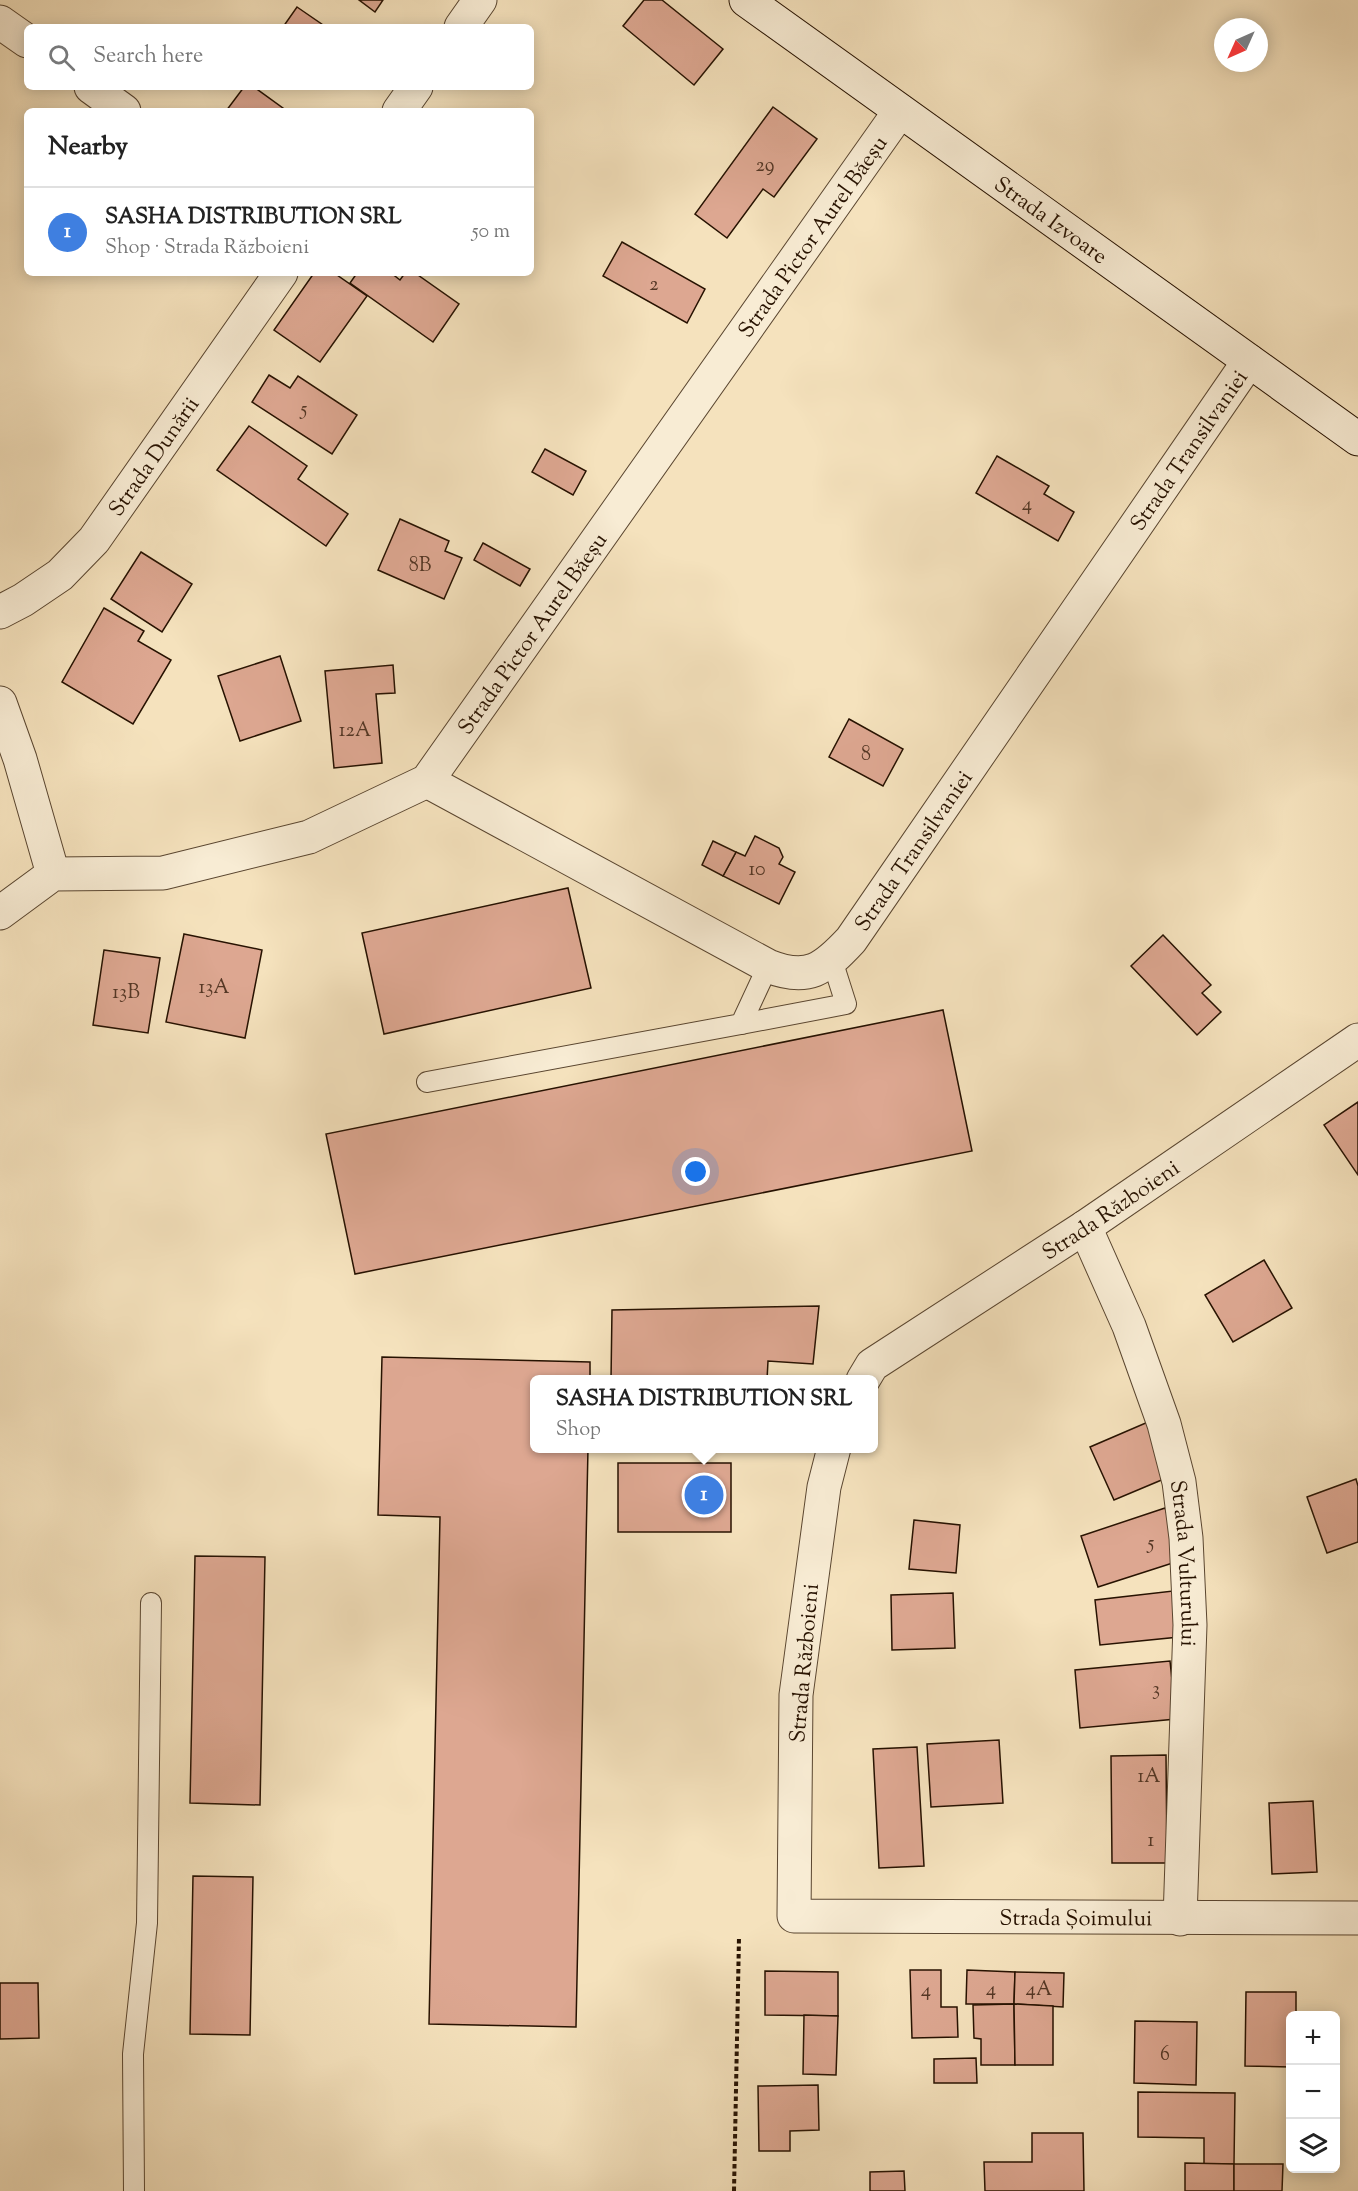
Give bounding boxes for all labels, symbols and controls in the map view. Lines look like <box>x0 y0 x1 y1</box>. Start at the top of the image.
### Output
north arrow <box>1214 18 1268 72</box>
search box <box>24 24 534 90</box>
icon: search <box>45 41 78 74</box>
text: Search here <box>93 41 203 73</box>
text: Nearby <box>48 129 128 166</box>
street label: Strada Pictor Aurel Băeșu <box>732 130 897 345</box>
house number: 29 <box>755 152 775 181</box>
street label: Strada Izvoare <box>986 170 1113 273</box>
text: SASHA DISTRIBUTION SRL <box>105 202 402 234</box>
text: 1 <box>64 218 71 247</box>
text: 50 m <box>472 218 510 247</box>
text: Shop · Strada Războieni <box>105 234 309 263</box>
house number: 2 <box>649 271 659 300</box>
street label: Strada Transilvaniei <box>1124 365 1257 539</box>
street label: Strada Dunării <box>102 391 209 524</box>
house number: 5 <box>300 396 308 425</box>
house number: 4 <box>1022 491 1032 520</box>
street label: Strada Pictor Aurel Băeșu <box>451 527 617 742</box>
house number: 8B <box>409 552 432 581</box>
house number: 12A <box>339 717 371 746</box>
house number: 8 <box>861 741 871 770</box>
street label: Strada Transilvaniei <box>848 765 982 939</box>
house number: 10 <box>748 856 766 885</box>
house number: 13A <box>198 974 230 1003</box>
house number: 13B <box>112 979 140 1008</box>
street label: Strada Războieni <box>1037 1154 1187 1270</box>
your location <box>681 1157 710 1186</box>
popup <box>530 1375 878 1453</box>
text: SASHA DISTRIBUTION SRL <box>556 1384 852 1416</box>
text: Shop <box>556 1416 601 1445</box>
pin: 1 <box>684 1472 724 1518</box>
street label: Strada Vulturului <box>1160 1479 1203 1647</box>
house number: 5 <box>1147 1530 1155 1559</box>
street label: Strada Războieni <box>783 1582 829 1744</box>
house number: 3 <box>1152 1676 1160 1705</box>
house number: 1A <box>1137 1763 1161 1792</box>
house number: 1 <box>1148 1827 1155 1856</box>
street label: Strada Șoimului <box>999 1904 1152 1936</box>
house number: 4 <box>986 1976 996 2005</box>
house number: 4A <box>1026 1976 1052 2005</box>
house number: 4 <box>921 1977 931 2006</box>
map controls <box>1286 2011 1340 2173</box>
button: + <box>1286 2011 1340 2065</box>
house number: 6 <box>1160 2041 1170 2070</box>
button: − <box>1286 2065 1340 2119</box>
button: layers <box>1286 2119 1340 2173</box>

